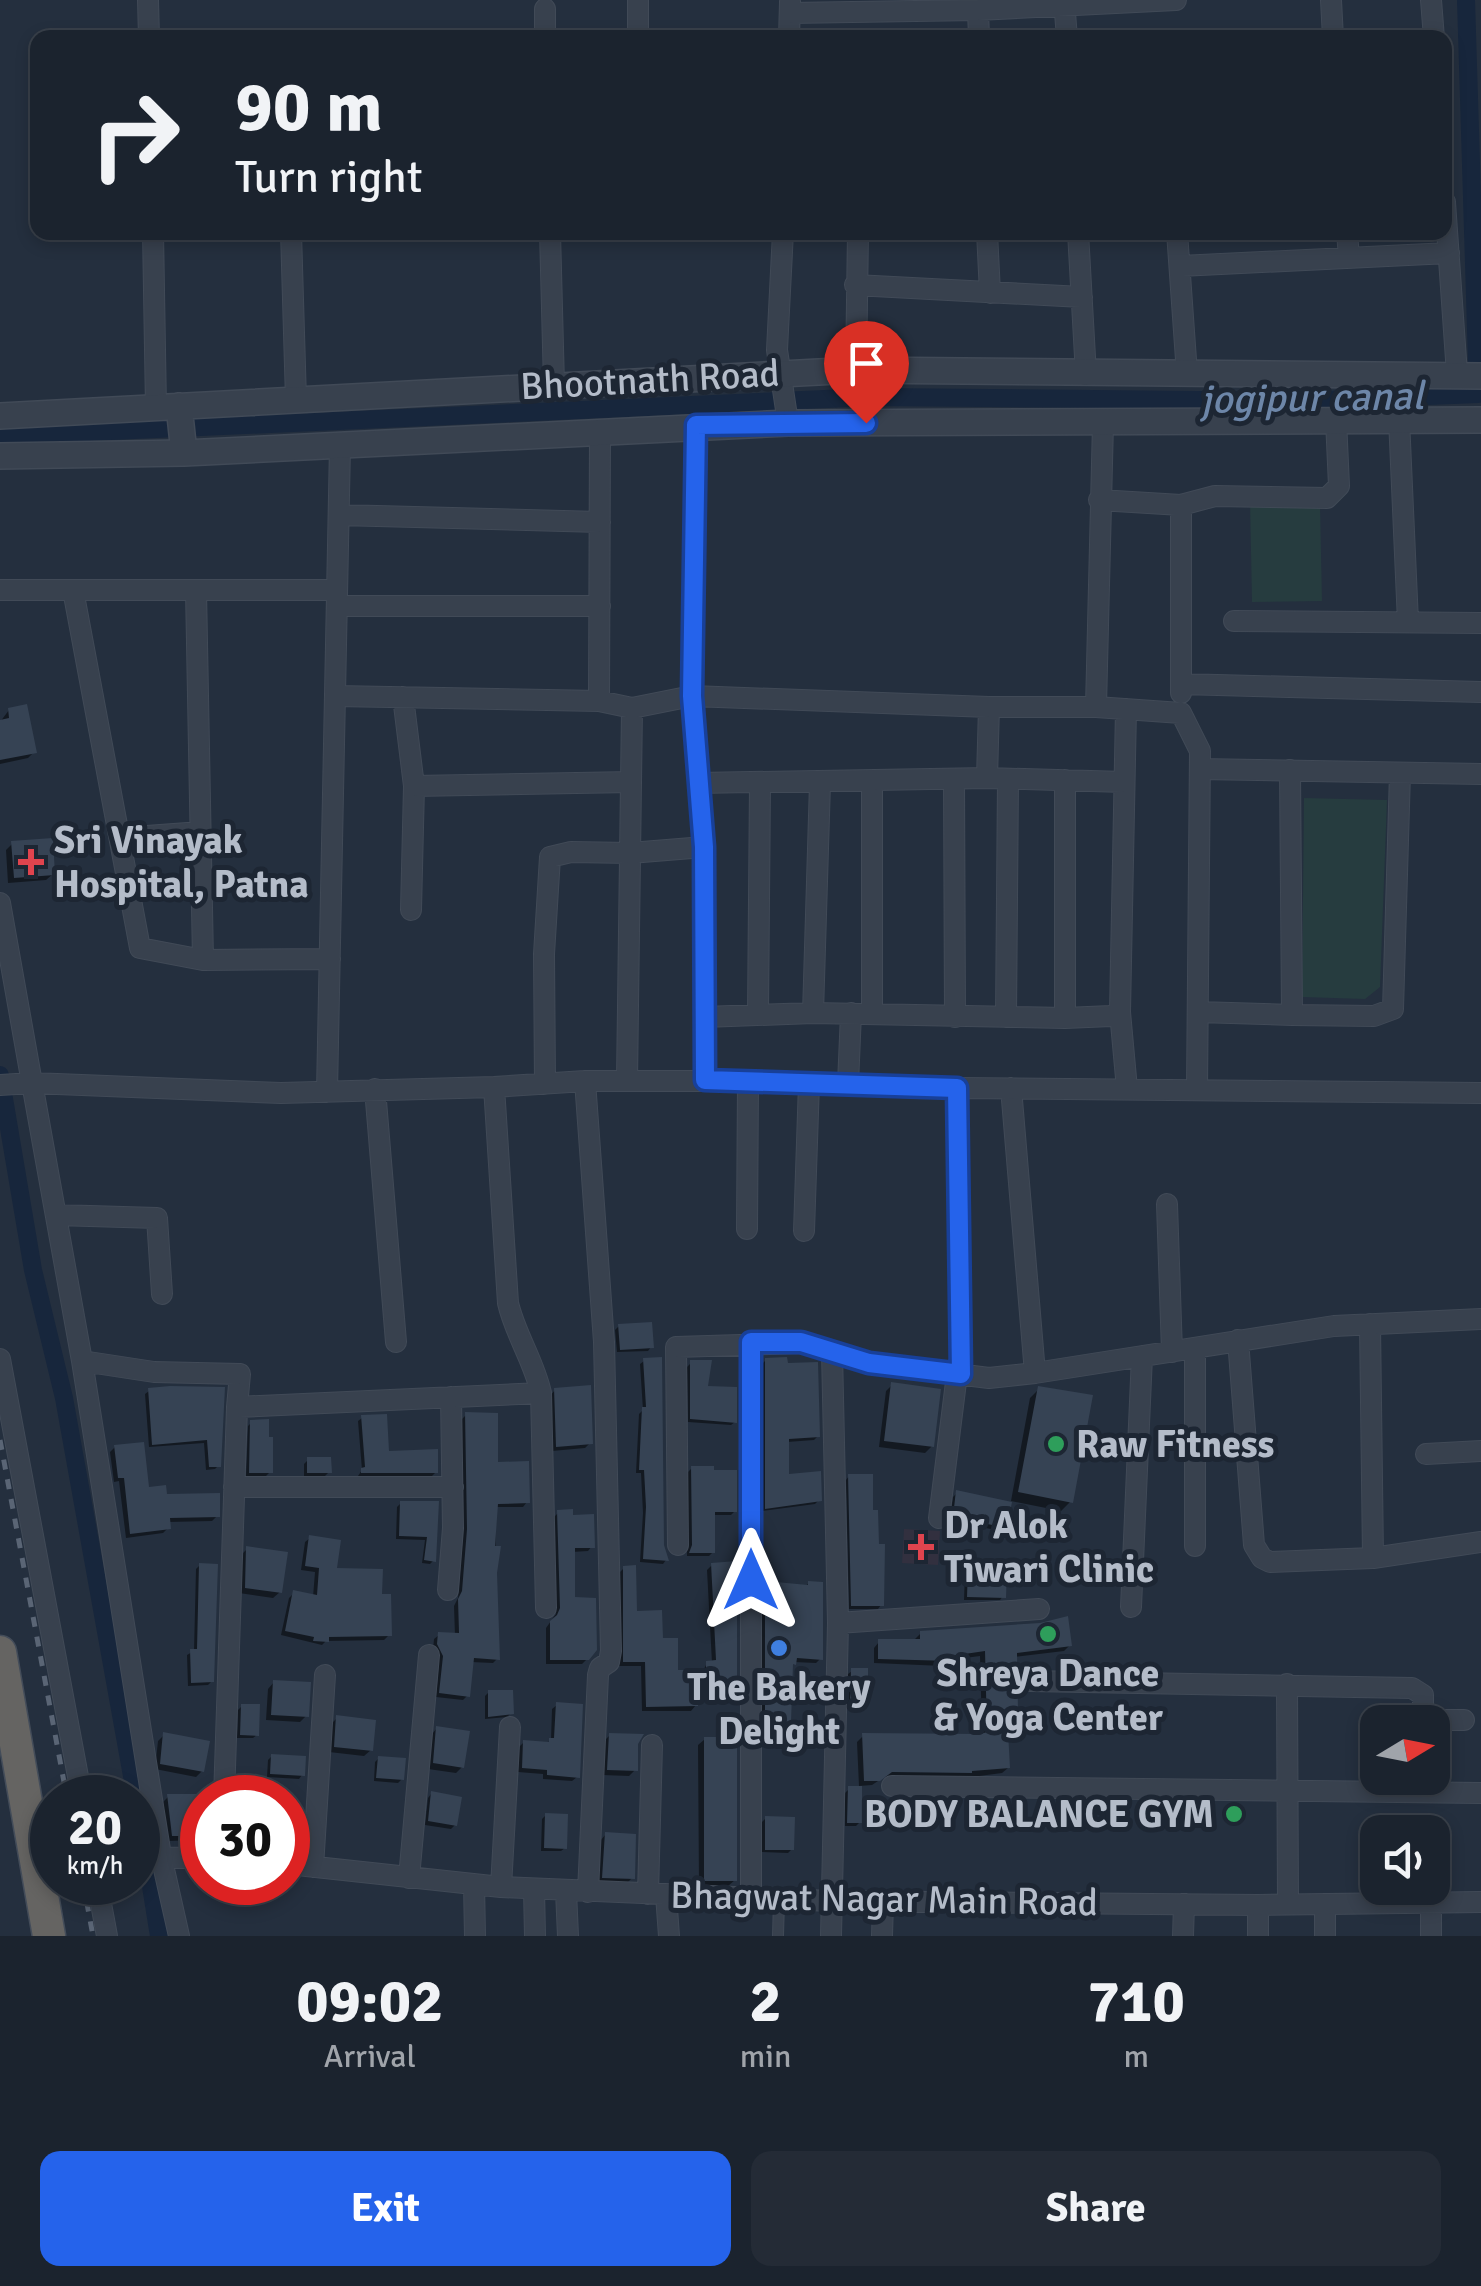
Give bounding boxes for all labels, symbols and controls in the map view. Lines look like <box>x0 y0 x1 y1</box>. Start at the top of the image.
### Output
text: 90 m <box>235 64 383 150</box>
icon: right <box>70 70 200 200</box>
text: Turn right <box>235 150 423 205</box>
pin <box>824 321 909 424</box>
icon: arrive <box>839 336 894 391</box>
street label: Bhootnath Road <box>519 350 781 410</box>
water label: jogipur canal <box>1199 371 1427 425</box>
place label: Sri Vinayak Hospital, Patna <box>54 817 309 908</box>
marker: Sri Vinayak Hospital, Patna <box>18 849 44 875</box>
place label: Raw Fitness <box>1076 1421 1274 1468</box>
marker: Raw Fitness <box>1045 1433 1067 1455</box>
place label: Dr Alok Tiwari Clinic <box>944 1502 1154 1593</box>
position arrow <box>699 1528 803 1632</box>
marker: Dr Alok Tiwari Clinic <box>908 1534 934 1560</box>
marker: Shreya Dance & Yoga Center <box>1037 1623 1059 1645</box>
marker: The Bakery Delight <box>768 1637 790 1659</box>
place label: Shreya Dance & Yoga Center <box>933 1650 1164 1741</box>
place label: The Bakery Delight <box>687 1664 871 1755</box>
north arrow <box>1360 1705 1450 1795</box>
map controls <box>1360 1705 1450 1905</box>
speed limit sign: 30 <box>180 1775 310 1905</box>
place label: BODY BALANCE GYM <box>864 1791 1214 1838</box>
text: 20 <box>68 1797 122 1859</box>
marker: BODY BALANCE GYM <box>1223 1803 1245 1825</box>
button: sound <box>1360 1815 1450 1905</box>
text: km/h <box>67 1850 123 1881</box>
street label: Bhagwat Nagar Main Road <box>670 1872 1098 1926</box>
text: 09:02 <box>296 1965 444 2039</box>
text: 2 <box>749 1965 782 2039</box>
text: 710 <box>1088 1965 1185 2039</box>
text: Arrival <box>324 2037 416 2076</box>
text: min <box>740 2037 791 2076</box>
text: m <box>1123 2037 1149 2076</box>
button: Exit <box>40 2151 731 2266</box>
button: Share <box>751 2151 1441 2266</box>

